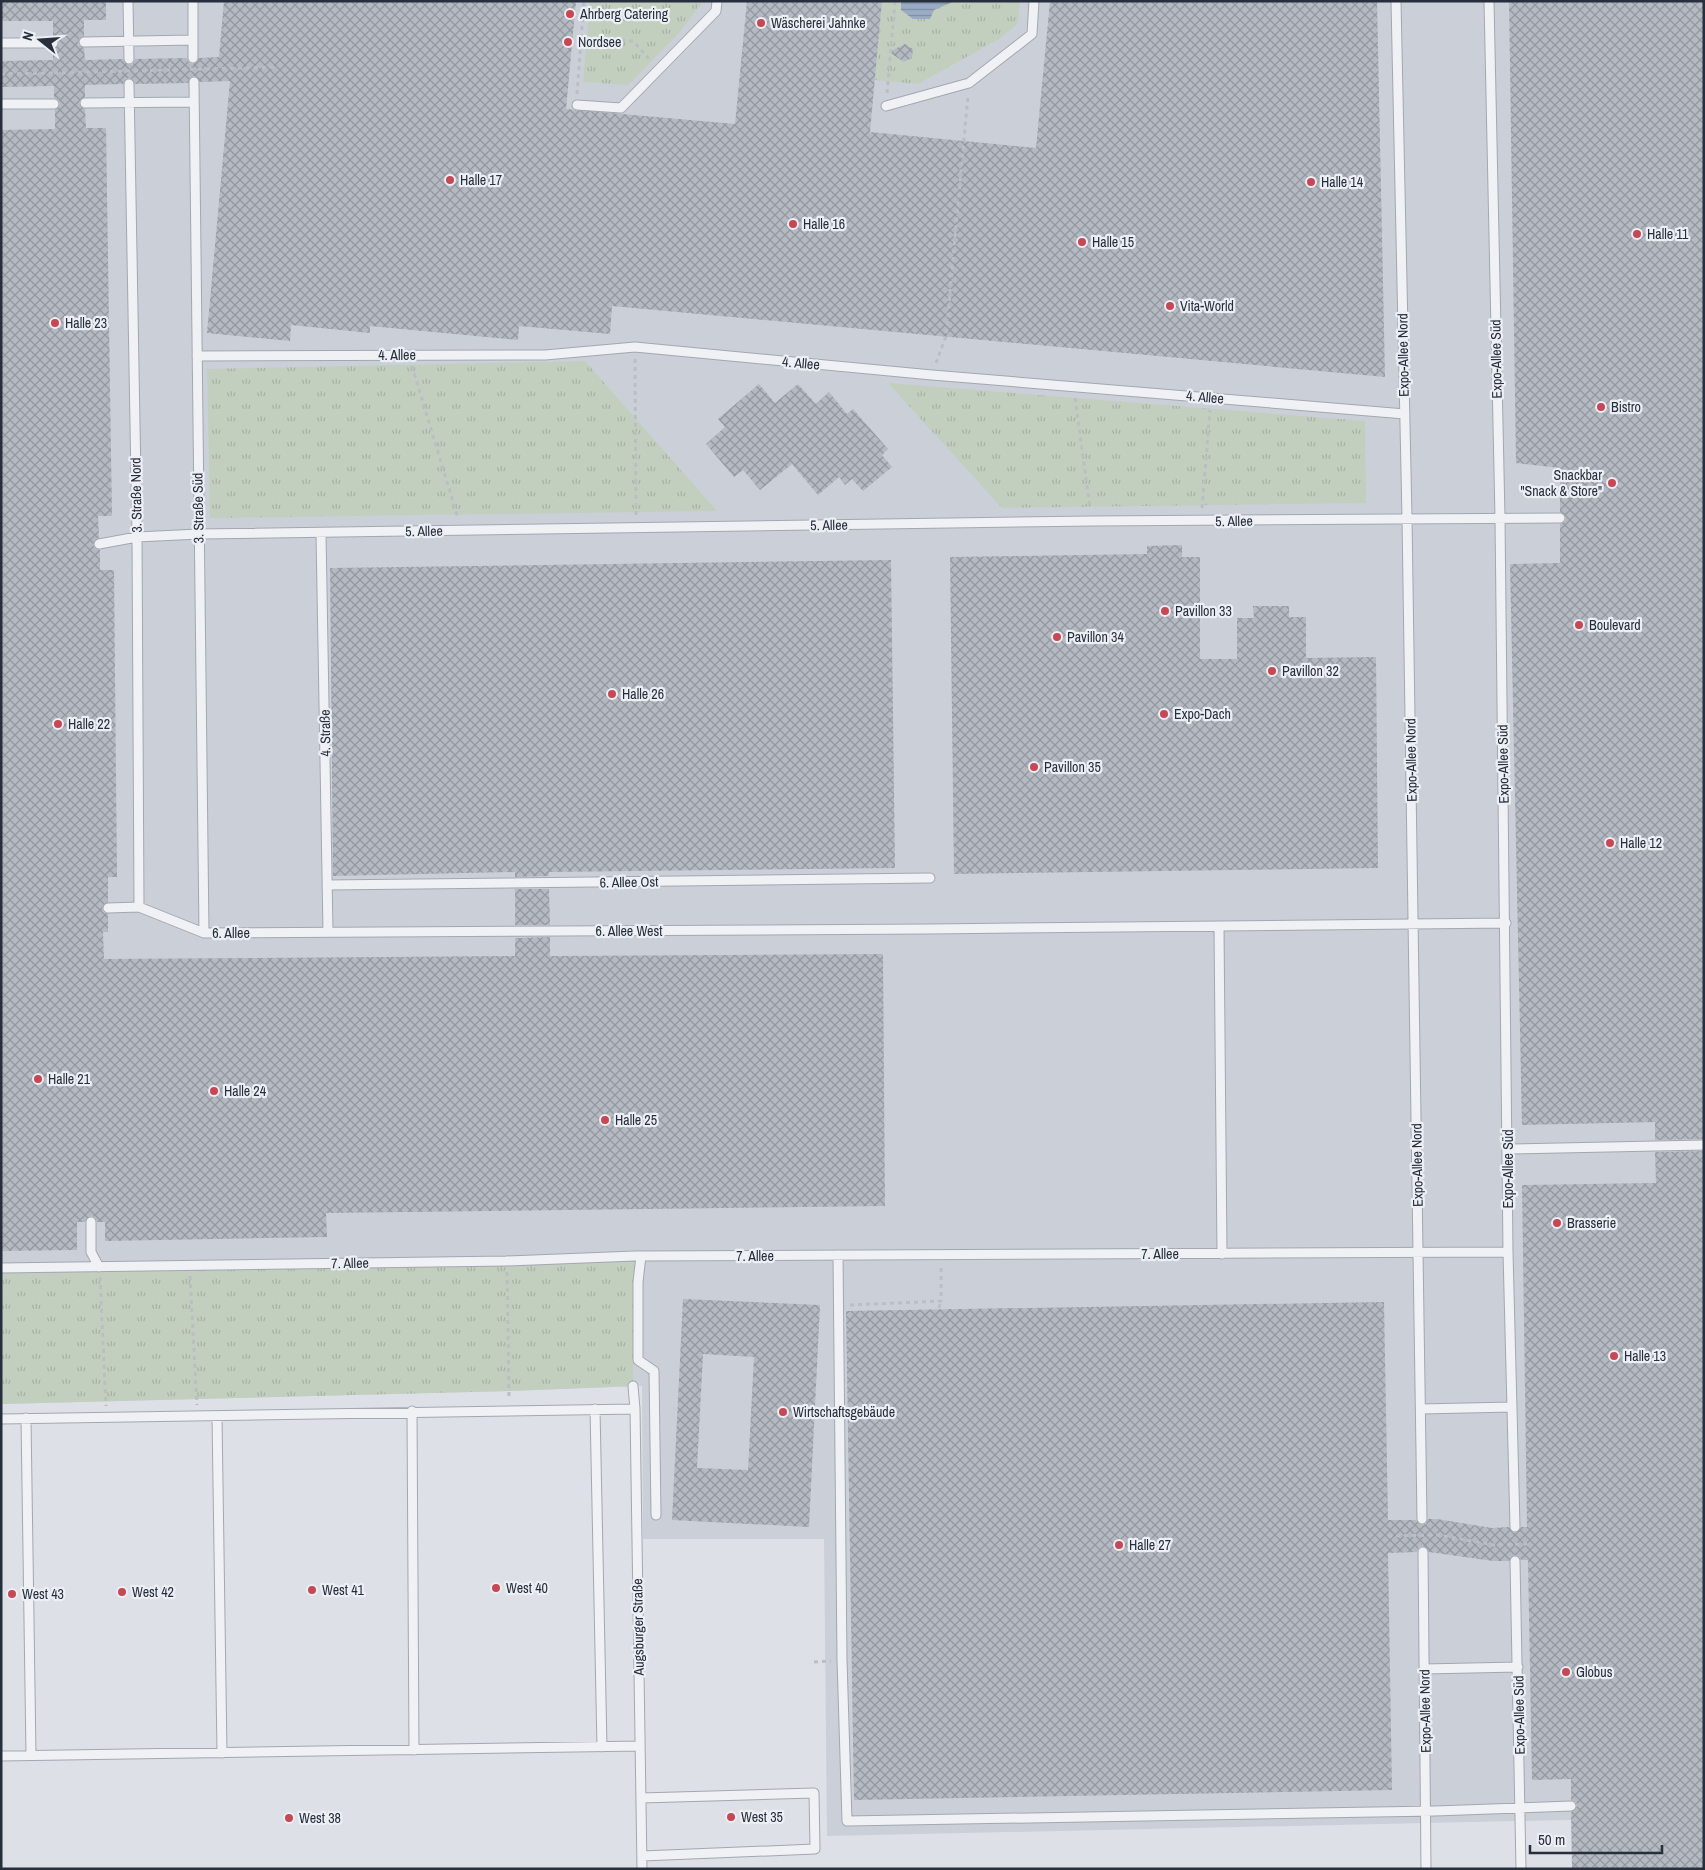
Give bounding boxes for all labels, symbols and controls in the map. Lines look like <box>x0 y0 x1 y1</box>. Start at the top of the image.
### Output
place label: Ahrberg Catering <box>579 5 669 23</box>
marker: Ahrberg Catering <box>564 8 576 20</box>
place label: Wäscherei Jahnke <box>771 14 866 32</box>
north arrow <box>15 15 65 65</box>
marker: Wäscherei Jahnke <box>755 17 767 29</box>
text: N <box>18 30 37 43</box>
place label: Nordsee <box>578 33 621 51</box>
marker: Nordsee <box>562 36 574 48</box>
place label: Halle 17 <box>460 171 502 189</box>
place label: Halle 14 <box>1321 173 1364 191</box>
marker: Halle 17 <box>444 174 456 186</box>
marker: Halle 14 <box>1305 176 1317 188</box>
place label: Halle 16 <box>803 215 845 233</box>
marker: Halle 16 <box>787 218 799 230</box>
place label: Halle 11 <box>1647 225 1689 243</box>
marker: Halle 11 <box>1631 228 1643 240</box>
place label: Halle 15 <box>1092 233 1134 251</box>
marker: Halle 15 <box>1076 236 1088 248</box>
place label: Vita-World <box>1180 297 1234 315</box>
marker: Vita-World <box>1164 300 1176 312</box>
street label: Expo-Allee Nord <box>1393 313 1413 397</box>
place label: Halle 23 <box>65 314 107 332</box>
marker: Halle 23 <box>49 317 61 329</box>
street label: Expo-Allee Süd <box>1486 319 1506 399</box>
street label: 4. Allee <box>378 346 416 364</box>
street label: 4. Allee <box>781 352 821 374</box>
street label: 4. Allee <box>1185 386 1225 408</box>
place label: Bistro <box>1611 398 1641 416</box>
marker: Bistro <box>1595 401 1607 413</box>
street label: 3. Straße Nord <box>126 457 146 533</box>
place label: Snackbar "Snack & Store" <box>1520 466 1602 500</box>
street label: 3. Straße Süd <box>188 472 208 544</box>
marker: Snackbar "Snack & Store" <box>1606 477 1618 489</box>
street label: 5. Allee <box>1215 512 1253 530</box>
street label: 5. Allee <box>810 516 848 534</box>
street label: 5. Allee <box>405 522 443 540</box>
place label: Pavillon 33 <box>1175 602 1232 620</box>
marker: Pavillon 33 <box>1159 605 1171 617</box>
place label: Boulevard <box>1589 616 1641 634</box>
marker: Boulevard <box>1573 619 1585 631</box>
place label: Pavillon 34 <box>1067 628 1124 646</box>
marker: Pavillon 34 <box>1051 631 1063 643</box>
place label: Pavillon 32 <box>1282 662 1339 680</box>
marker: Pavillon 32 <box>1266 665 1278 677</box>
place label: Halle 26 <box>622 685 664 703</box>
marker: Halle 26 <box>606 688 618 700</box>
place label: Expo-Dach <box>1174 705 1231 723</box>
marker: Expo-Dach <box>1158 708 1170 720</box>
street label: 4. Straße <box>316 709 334 757</box>
place label: Halle 22 <box>68 715 110 733</box>
marker: Halle 22 <box>52 718 64 730</box>
street label: Expo-Allee Nord <box>1401 718 1421 802</box>
street label: Expo-Allee Süd <box>1493 724 1513 804</box>
place label: Pavillon 35 <box>1044 758 1101 776</box>
marker: Pavillon 35 <box>1028 761 1040 773</box>
place label: Halle 12 <box>1620 834 1662 852</box>
marker: Halle 12 <box>1604 837 1616 849</box>
street label: 6. Allee Ost <box>599 872 659 892</box>
street label: 6. Allee West <box>596 922 662 940</box>
street label: 6. Allee <box>212 924 250 942</box>
place label: Halle 21 <box>48 1070 91 1088</box>
marker: Halle 21 <box>32 1073 44 1085</box>
place label: Halle 24 <box>224 1082 267 1100</box>
marker: Halle 24 <box>208 1085 220 1097</box>
place label: Halle 25 <box>615 1111 657 1129</box>
marker: Halle 25 <box>599 1114 611 1126</box>
street label: Expo-Allee Nord <box>1407 1123 1427 1207</box>
street label: Expo-Allee Süd <box>1499 1129 1517 1209</box>
place label: Brasserie <box>1567 1214 1616 1232</box>
marker: Brasserie <box>1551 1217 1563 1229</box>
street label: 7. Allee <box>1141 1245 1179 1263</box>
street label: 7. Allee <box>736 1247 774 1265</box>
street label: 7. Allee <box>331 1254 369 1272</box>
place label: Halle 13 <box>1624 1347 1666 1365</box>
marker: Halle 13 <box>1608 1350 1620 1362</box>
place label: Wirtschaftsgebäude <box>793 1403 895 1421</box>
marker: Wirtschaftsgebäude <box>777 1406 789 1418</box>
place label: Halle 27 <box>1129 1536 1171 1554</box>
marker: Halle 27 <box>1113 1539 1125 1551</box>
street label: Augsburger Straße <box>628 1578 648 1677</box>
place label: West 40 <box>506 1579 548 1597</box>
place label: West 41 <box>322 1581 365 1599</box>
marker: West 40 <box>490 1582 502 1594</box>
place label: West 42 <box>132 1583 174 1601</box>
marker: West 41 <box>306 1584 318 1596</box>
place label: West 43 <box>22 1585 64 1603</box>
marker: West 42 <box>116 1586 128 1598</box>
marker: West 43 <box>6 1588 18 1600</box>
place label: Globus <box>1576 1663 1613 1681</box>
marker: Globus <box>1560 1666 1572 1678</box>
street label: Expo-Allee Nord <box>1415 1669 1435 1753</box>
street label: Expo-Allee Süd <box>1509 1675 1529 1755</box>
place label: West 35 <box>741 1808 783 1826</box>
place label: West 38 <box>299 1809 341 1827</box>
marker: West 35 <box>725 1811 737 1823</box>
marker: West 38 <box>283 1812 295 1824</box>
scale bar <box>1530 1822 1662 1854</box>
text: 50 m <box>1538 1829 1565 1850</box>

